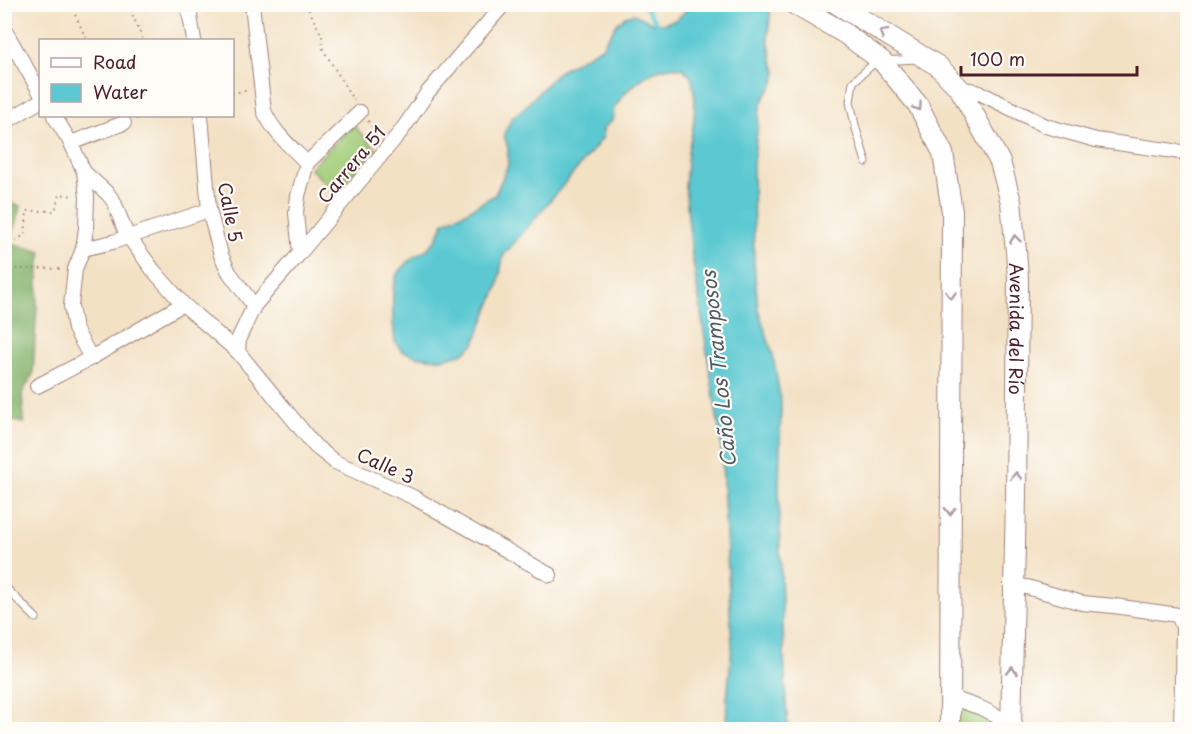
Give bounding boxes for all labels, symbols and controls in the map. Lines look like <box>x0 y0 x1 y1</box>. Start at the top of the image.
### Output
one-way arrow <box>879 28 889 40</box>
legend <box>39 39 234 117</box>
scale bar <box>961 39 1136 77</box>
text: 100 m <box>970 45 1025 72</box>
text: Road <box>93 48 137 75</box>
text: Water <box>93 78 148 105</box>
one-way arrow <box>911 100 922 111</box>
street label: Carrera 51 <box>310 119 392 209</box>
street label: Calle 5 <box>212 180 250 244</box>
one-way arrow <box>1009 235 1022 244</box>
street label: Avenida del Río <box>1003 261 1032 395</box>
water label: Caño Los Tramposos <box>693 267 743 469</box>
one-way arrow <box>945 290 957 299</box>
street label: Calle 3 <box>353 440 419 490</box>
one-way arrow <box>1010 472 1022 481</box>
one-way arrow <box>944 506 956 515</box>
one-way arrow <box>1006 667 1018 676</box>

